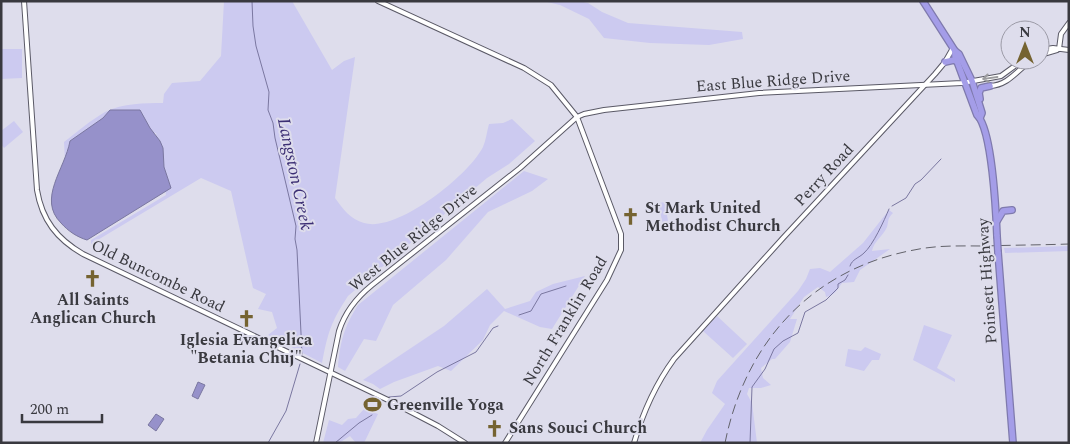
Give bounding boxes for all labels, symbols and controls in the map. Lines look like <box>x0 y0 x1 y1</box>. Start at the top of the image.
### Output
north arrow <box>1000 20 1050 70</box>
text: N <box>1019 22 1031 43</box>
street label: East Blue Ridge Drive <box>695 64 851 98</box>
one-way arrow <box>982 73 998 83</box>
water label: Langston Creek <box>270 115 320 233</box>
street label: Perry Road <box>789 138 859 212</box>
street label: West Blue Ridge Drive <box>344 179 482 297</box>
place label: St Mark United Methodist Church <box>645 196 781 238</box>
church icon: St Mark United Methodist Church <box>621 207 641 227</box>
street label: Poinsett Highway <box>971 216 1003 345</box>
street label: Old Buncombe Road <box>87 233 229 319</box>
street label: North Franklin Road <box>517 252 613 390</box>
church icon: All Saints Anglican Church <box>83 269 103 289</box>
place label: All Saints Anglican Church <box>30 288 156 330</box>
church icon: Iglesia Evangelica "Betania Chuj" <box>236 308 256 328</box>
place label: Iglesia Evangelica "Betania Chuj" <box>180 328 313 370</box>
scale bar <box>22 392 102 424</box>
place label: Greenville Yoga <box>387 393 505 417</box>
sports icon: Greenville Yoga <box>363 395 383 415</box>
text: 200 m <box>30 398 69 421</box>
place label: Sans Souci Church <box>509 416 647 440</box>
church icon: Sans Souci Church <box>485 418 505 438</box>

